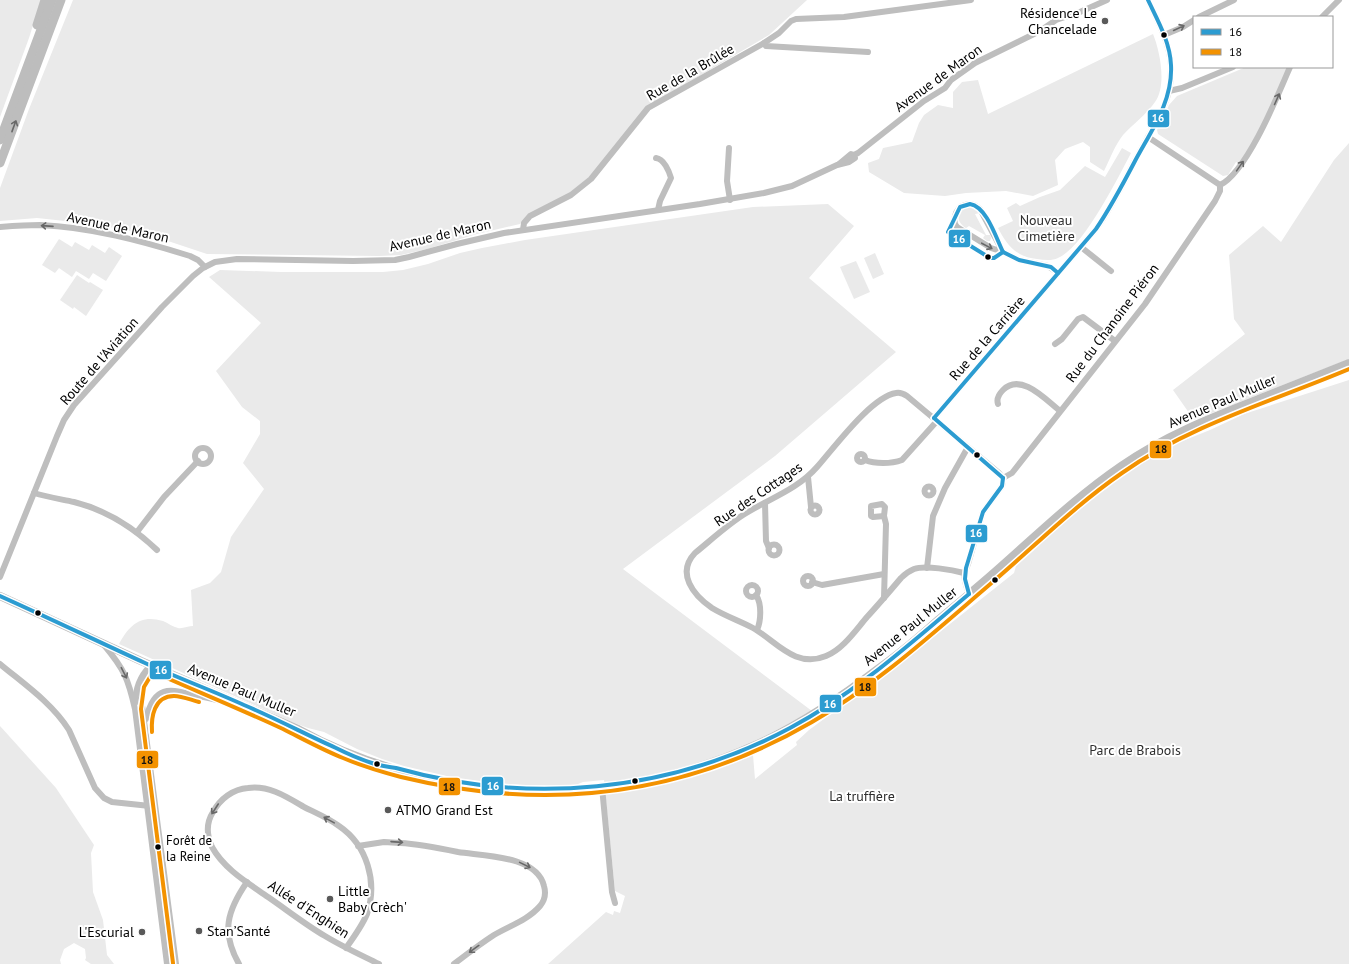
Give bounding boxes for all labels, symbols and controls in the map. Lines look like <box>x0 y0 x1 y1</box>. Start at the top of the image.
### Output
place label: Résidence Le Chancelade <box>1020 4 1097 38</box>
marker: Résidence Le Chancelade <box>1100 16 1110 26</box>
legend <box>1193 16 1333 68</box>
one-way arrow <box>1173 24 1185 31</box>
text: 16 <box>1229 24 1242 39</box>
unlabelled marker <box>1159 30 1169 40</box>
street label: Rue de la Brûlée <box>643 40 737 104</box>
street label: Avenue de Maron <box>891 40 985 116</box>
text: 18 <box>1229 44 1242 59</box>
one-way arrow <box>1274 93 1281 105</box>
line badge: 16 <box>1147 109 1170 128</box>
text: 16 <box>1152 111 1164 125</box>
one-way arrow <box>10 120 18 132</box>
one-way arrow <box>1236 161 1244 172</box>
street label: Avenue de Maron <box>65 207 171 247</box>
park label: Nouveau Cimetière <box>1017 211 1075 245</box>
street label: Avenue de Maron <box>387 215 493 255</box>
one-way arrow <box>41 222 54 230</box>
line badge: 16 <box>948 229 971 248</box>
text: 16 <box>953 232 965 246</box>
one-way arrow <box>981 242 993 250</box>
unlabelled marker <box>983 252 993 262</box>
street label: Rue du Chanoine Piéron <box>1061 260 1163 386</box>
street label: Rue de la Carrière <box>945 292 1029 384</box>
street label: Route de l'Aviation <box>56 313 142 409</box>
street label: Avenue Paul Muller <box>1165 370 1279 432</box>
line badge: 18 <box>1149 440 1172 459</box>
text: 18 <box>1155 442 1167 456</box>
unlabelled marker <box>972 450 982 460</box>
street label: Rue des Cottages <box>710 458 806 530</box>
line badge: 16 <box>965 524 988 543</box>
text: 16 <box>970 526 982 540</box>
unlabelled marker <box>990 575 1000 585</box>
street label: Avenue Paul Muller <box>859 582 961 669</box>
unlabelled marker <box>33 608 43 618</box>
street label: Avenue Paul Muller <box>185 659 299 721</box>
line badge: 16 <box>149 660 172 680</box>
text: 16 <box>155 663 167 677</box>
one-way arrow <box>121 667 128 679</box>
line badge: 18 <box>854 677 877 697</box>
text: 18 <box>859 680 871 694</box>
line badge: 16 <box>819 694 842 713</box>
text: 16 <box>824 697 836 711</box>
park label: Parc de Brabois <box>1089 741 1181 759</box>
line badge: 18 <box>136 750 159 769</box>
text: 18 <box>141 753 153 767</box>
unlabelled marker <box>372 759 382 769</box>
line badge: 16 <box>481 776 504 796</box>
unlabelled marker <box>630 776 640 786</box>
line badge: 18 <box>438 777 461 796</box>
text: 16 <box>487 779 499 793</box>
text: 18 <box>443 780 455 794</box>
park label: La truffière <box>829 787 895 805</box>
place label: ATMO Grand Est <box>396 801 493 819</box>
one-way arrow <box>211 803 219 814</box>
marker: ATMO Grand Est <box>383 805 393 815</box>
one-way arrow <box>324 816 336 824</box>
place label: Forêt de la Reine <box>166 832 212 865</box>
one-way arrow <box>390 839 403 846</box>
marker: Forêt de la Reine <box>153 842 163 852</box>
one-way arrow <box>518 862 530 869</box>
street label: Allée d'Enghien <box>265 876 353 942</box>
place label: Little Baby Crèch' <box>338 882 407 916</box>
marker: Little Baby Crèch' <box>325 894 335 904</box>
place label: Stan’Santé <box>207 922 270 940</box>
place label: L'Escurial <box>79 923 134 941</box>
marker: Stan’Santé <box>194 926 204 936</box>
marker: L'Escurial <box>137 927 147 937</box>
one-way arrow <box>469 945 480 953</box>

